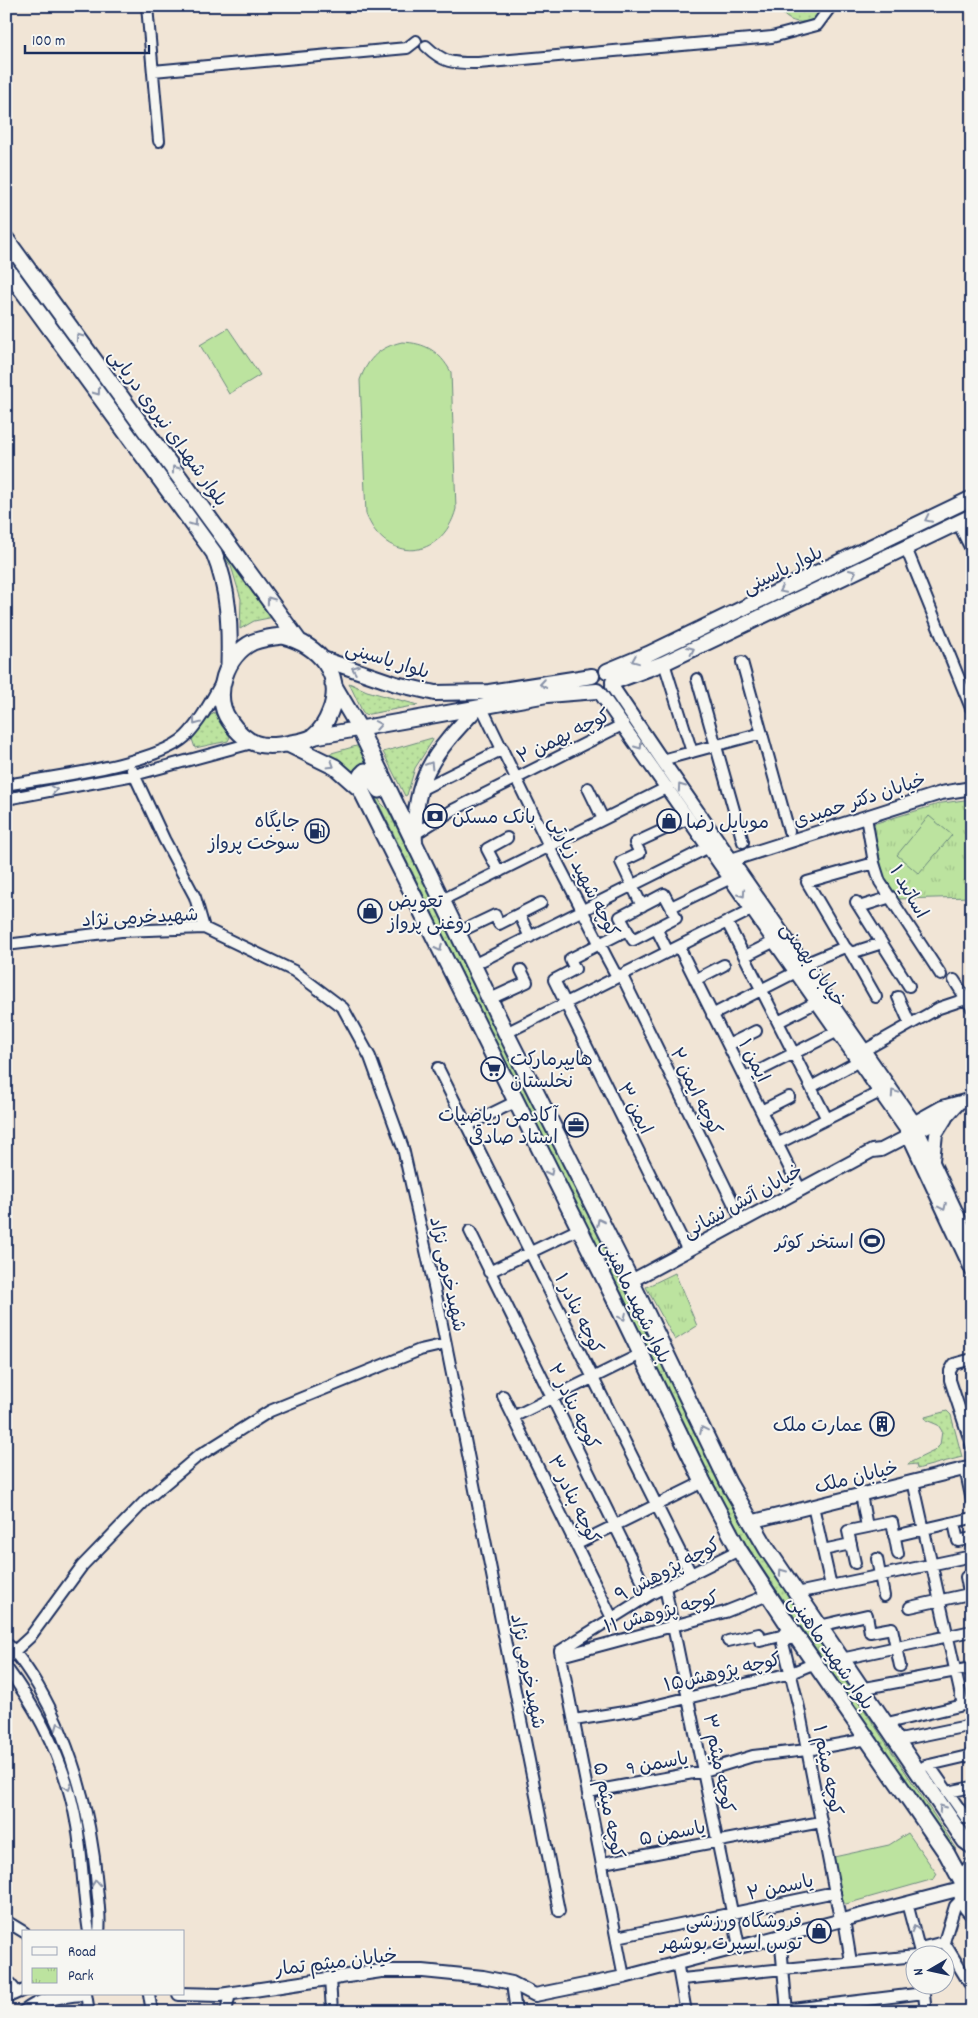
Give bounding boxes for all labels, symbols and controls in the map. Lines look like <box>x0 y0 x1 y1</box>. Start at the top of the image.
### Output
scale bar <box>25 22 149 54</box>
text: 100 m <box>32 31 65 53</box>
one-way arrow <box>76 334 85 343</box>
street label: بلوار شهدای نیروی دریایی <box>100 345 233 513</box>
one-way arrow <box>92 386 100 395</box>
one-way arrow <box>172 465 181 474</box>
one-way arrow <box>924 513 933 523</box>
one-way arrow <box>188 517 197 527</box>
street label: بلوار یاسینی <box>739 541 828 603</box>
one-way arrow <box>848 569 857 579</box>
one-way arrow <box>778 584 787 594</box>
one-way arrow <box>267 596 276 606</box>
street label: بلوار یاسینی <box>342 637 432 688</box>
one-way arrow <box>686 646 695 657</box>
one-way arrow <box>631 653 640 664</box>
one-way arrow <box>351 665 359 675</box>
one-way arrow <box>539 678 548 688</box>
street label: کوچه بهمن ۲ <box>513 704 616 772</box>
one-way arrow <box>194 716 202 725</box>
one-way arrow <box>374 721 383 731</box>
one-way arrow <box>633 740 642 750</box>
one-way arrow <box>326 759 335 769</box>
one-way arrow <box>424 761 434 770</box>
street label: خیابان دکتر حمیدی <box>790 768 930 837</box>
one-way arrow <box>678 784 687 793</box>
one-way arrow <box>50 785 59 795</box>
bank icon: بانک مسکن <box>422 803 448 829</box>
place label: بانک مسکن <box>452 806 536 833</box>
shop icon: موبایل رضا <box>656 808 682 834</box>
place label: جایگاه سوخت پرواز <box>206 810 300 859</box>
place label: موبایل رضا <box>686 811 769 838</box>
street label: کوچه شهید زیارتی <box>540 812 624 943</box>
fuel station icon: جایگاه سوخت پرواز <box>304 818 330 844</box>
street label: اساتید ۱ <box>881 861 933 924</box>
one-way arrow <box>736 888 745 898</box>
place label: تعویض روغنی پرواز <box>386 890 472 939</box>
shop icon: تعویض روغنی پرواز <box>357 898 383 924</box>
street label: شهیدخرمی نژاد <box>81 903 199 936</box>
street label: خیابان بهمنی <box>772 918 850 1014</box>
one-way arrow <box>433 943 443 952</box>
street label: ایمن ۱ <box>729 1035 774 1088</box>
street label: کوچه ایمن ۲ <box>661 1044 727 1141</box>
place label: هایپرمارکت نخلستان <box>510 1048 593 1097</box>
supermarket icon: هایپرمارکت نخلستان <box>480 1056 506 1082</box>
street label: ایمن ۳ <box>608 1079 657 1140</box>
one-way arrow <box>891 1089 900 1098</box>
place label: آکادمی ریاضیات استاد صادقی <box>438 1104 559 1153</box>
office icon: آکادمی ریاضیات استاد صادقی <box>563 1112 589 1138</box>
street label: خیابان آتش نشانی <box>679 1159 809 1247</box>
one-way arrow <box>544 1167 554 1176</box>
one-way arrow <box>936 1201 946 1210</box>
street label: شهیدخرمی نژاد <box>420 1215 471 1335</box>
one-way arrow <box>596 1218 607 1227</box>
sports icon: استخر کوثر <box>859 1228 885 1254</box>
place label: استخر کوثر <box>773 1231 854 1258</box>
street label: بلوار شهید ماهینی <box>592 1236 676 1369</box>
street label: کوچه بنادر ۱ <box>546 1269 608 1360</box>
one-way arrow <box>617 1312 627 1321</box>
street label: کوچه بنادر ۲ <box>539 1360 604 1455</box>
building icon: عمارت ملک <box>869 1411 895 1437</box>
place label: عمارت ملک <box>773 1414 864 1441</box>
one-way arrow <box>699 1427 709 1436</box>
street label: کوچه بنادر ۳ <box>539 1452 605 1550</box>
street label: خیابان ملک <box>812 1456 901 1503</box>
street label: کوچه پژوهش ۹ <box>611 1533 726 1611</box>
one-way arrow <box>779 1568 788 1578</box>
street label: کوچه پژوهش ۱۱ <box>602 1586 722 1643</box>
street label: بلوار شهید ماهینی <box>779 1591 879 1717</box>
street label: شهیدخرمی نژاد <box>501 1612 550 1732</box>
street label: کوچه پژوهش۱۵ <box>662 1648 784 1701</box>
street label: کوچه میثم ۳ <box>694 1712 739 1815</box>
one-way arrow <box>54 1722 65 1731</box>
street label: کوچه میثم ۱ <box>804 1723 848 1818</box>
street label: یاسمن 9 <box>624 1747 691 1784</box>
street label: کوچه میثم ۵ <box>584 1760 629 1861</box>
one-way arrow <box>62 1783 72 1791</box>
one-way arrow <box>939 1804 948 1814</box>
street label: یاسمن ۵ <box>637 1816 708 1855</box>
street label: یاسمن ۲ <box>745 1869 816 1910</box>
one-way arrow <box>91 1879 102 1887</box>
place label: فروشگاه ورزشی توس اسپرت بوشهر <box>658 1910 802 1959</box>
shop icon: فروشگاه ورزشی توس اسپرت بوشهر <box>806 1918 832 1944</box>
one-way arrow <box>910 1925 920 1933</box>
legend <box>22 1930 185 1996</box>
text: Road <box>68 1942 96 1964</box>
street label: خیابان میثم تمار <box>273 1944 399 1985</box>
north arrow <box>906 1946 956 1996</box>
text: Park <box>68 1966 94 1988</box>
text: N <box>909 1967 930 1977</box>

